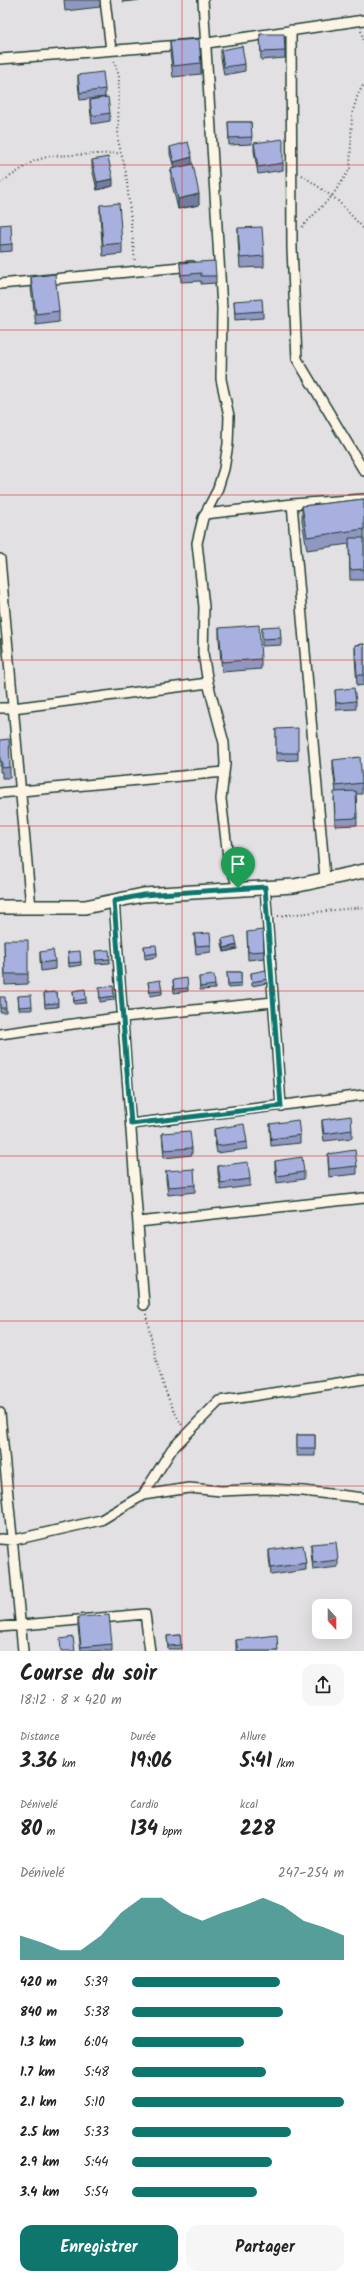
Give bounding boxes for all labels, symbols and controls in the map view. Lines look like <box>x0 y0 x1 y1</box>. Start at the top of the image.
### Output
pin <box>221 847 255 888</box>
icon: arrive <box>227 853 249 875</box>
north arrow <box>312 1599 352 1639</box>
map controls <box>312 1599 352 1639</box>
text: Course du soir <box>20 1657 157 1692</box>
button: share <box>302 1664 344 1706</box>
text: 18:12 · 8 × 420 m <box>20 1690 122 1711</box>
text: Distance <box>20 1728 60 1746</box>
text: Durée <box>130 1728 156 1746</box>
text: Allure <box>240 1728 266 1746</box>
text: 3.36 <box>20 1746 57 1778</box>
text: 19:06 <box>130 1746 172 1778</box>
text: 5:41 <box>240 1746 272 1778</box>
text: km <box>57 1755 76 1773</box>
text: /km <box>272 1755 294 1773</box>
text: Dénivelé <box>20 1796 58 1814</box>
text: Cardio <box>130 1796 158 1814</box>
text: kcal <box>240 1796 258 1814</box>
text: 80 <box>20 1814 42 1846</box>
text: 134 <box>130 1814 158 1846</box>
text: 228 <box>240 1814 275 1846</box>
text: m <box>42 1823 55 1841</box>
text: bpm <box>158 1823 182 1841</box>
text: Dénivelé <box>20 1863 64 1884</box>
text: 247–254 m <box>278 1863 344 1884</box>
text: 420 m <box>20 1972 57 1993</box>
text: 5:39 <box>84 1972 108 1993</box>
text: 840 m <box>20 2002 57 2023</box>
text: 5:38 <box>84 2002 109 2023</box>
text: 1.3 km <box>20 2032 56 2053</box>
text: 6:04 <box>84 2032 108 2053</box>
text: 1.7 km <box>20 2062 55 2083</box>
text: 5:48 <box>84 2062 109 2083</box>
text: 2.1 km <box>20 2092 57 2113</box>
text: 5:10 <box>84 2092 105 2113</box>
text: 2.5 km <box>20 2122 59 2143</box>
text: 5:33 <box>84 2122 109 2143</box>
text: 2.9 km <box>20 2152 59 2173</box>
text: 5:44 <box>84 2152 109 2173</box>
text: 3.4 km <box>20 2182 59 2203</box>
text: 5:54 <box>84 2182 108 2203</box>
button: Enregistrer <box>20 2225 178 2271</box>
button: Partager <box>186 2225 344 2271</box>

